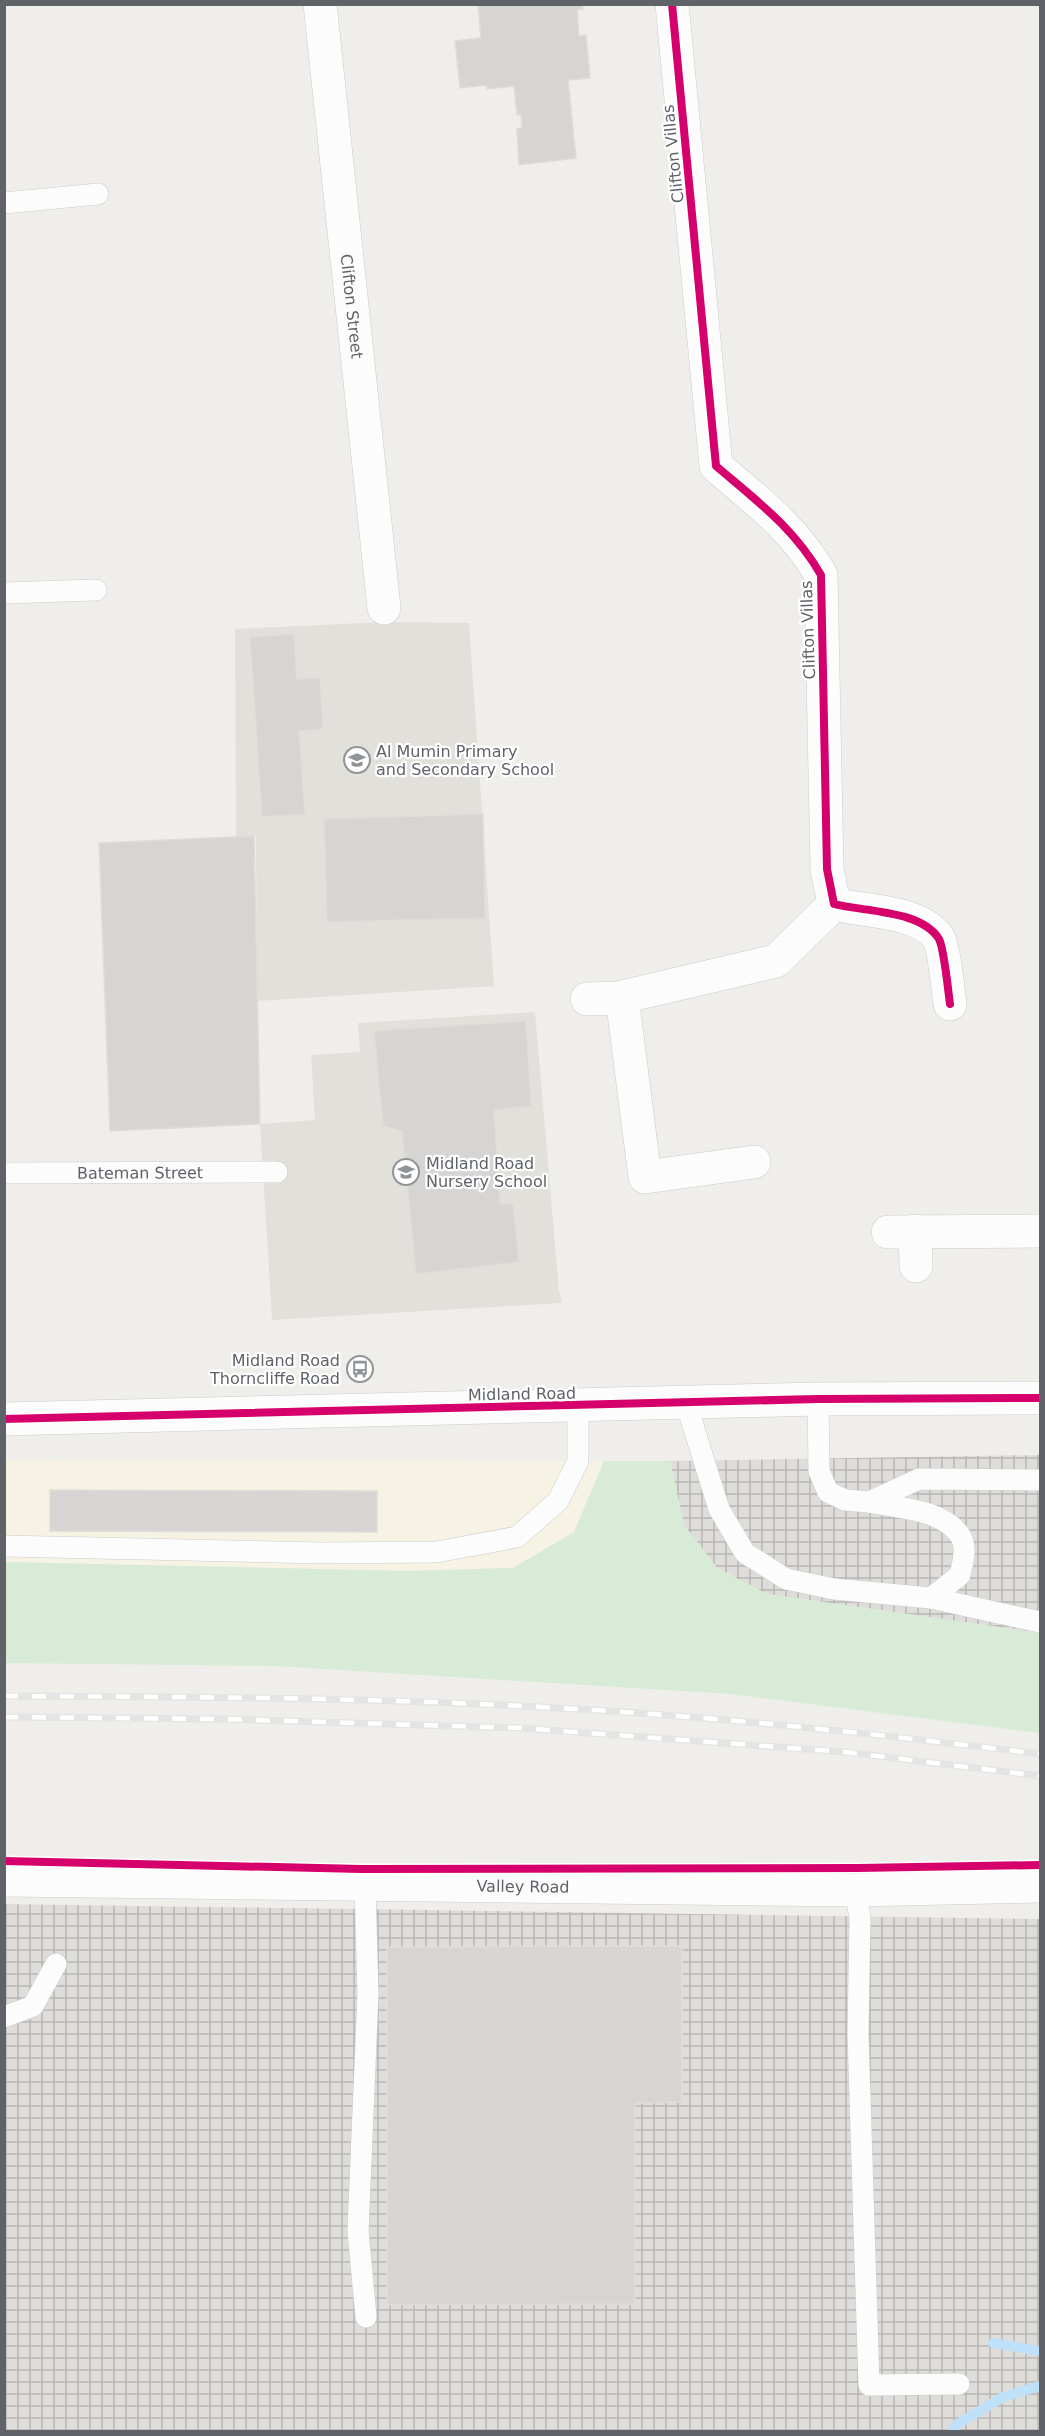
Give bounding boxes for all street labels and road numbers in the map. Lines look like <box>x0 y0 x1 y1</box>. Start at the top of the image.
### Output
street label: Clifton Villas <box>658 104 688 204</box>
street label: Clifton Street <box>337 253 367 360</box>
street label: Clifton Villas <box>797 580 819 680</box>
street label: Bateman Street <box>77 1163 203 1182</box>
street label: Midland Road <box>468 1384 576 1404</box>
street label: Valley Road <box>476 1876 570 1896</box>

